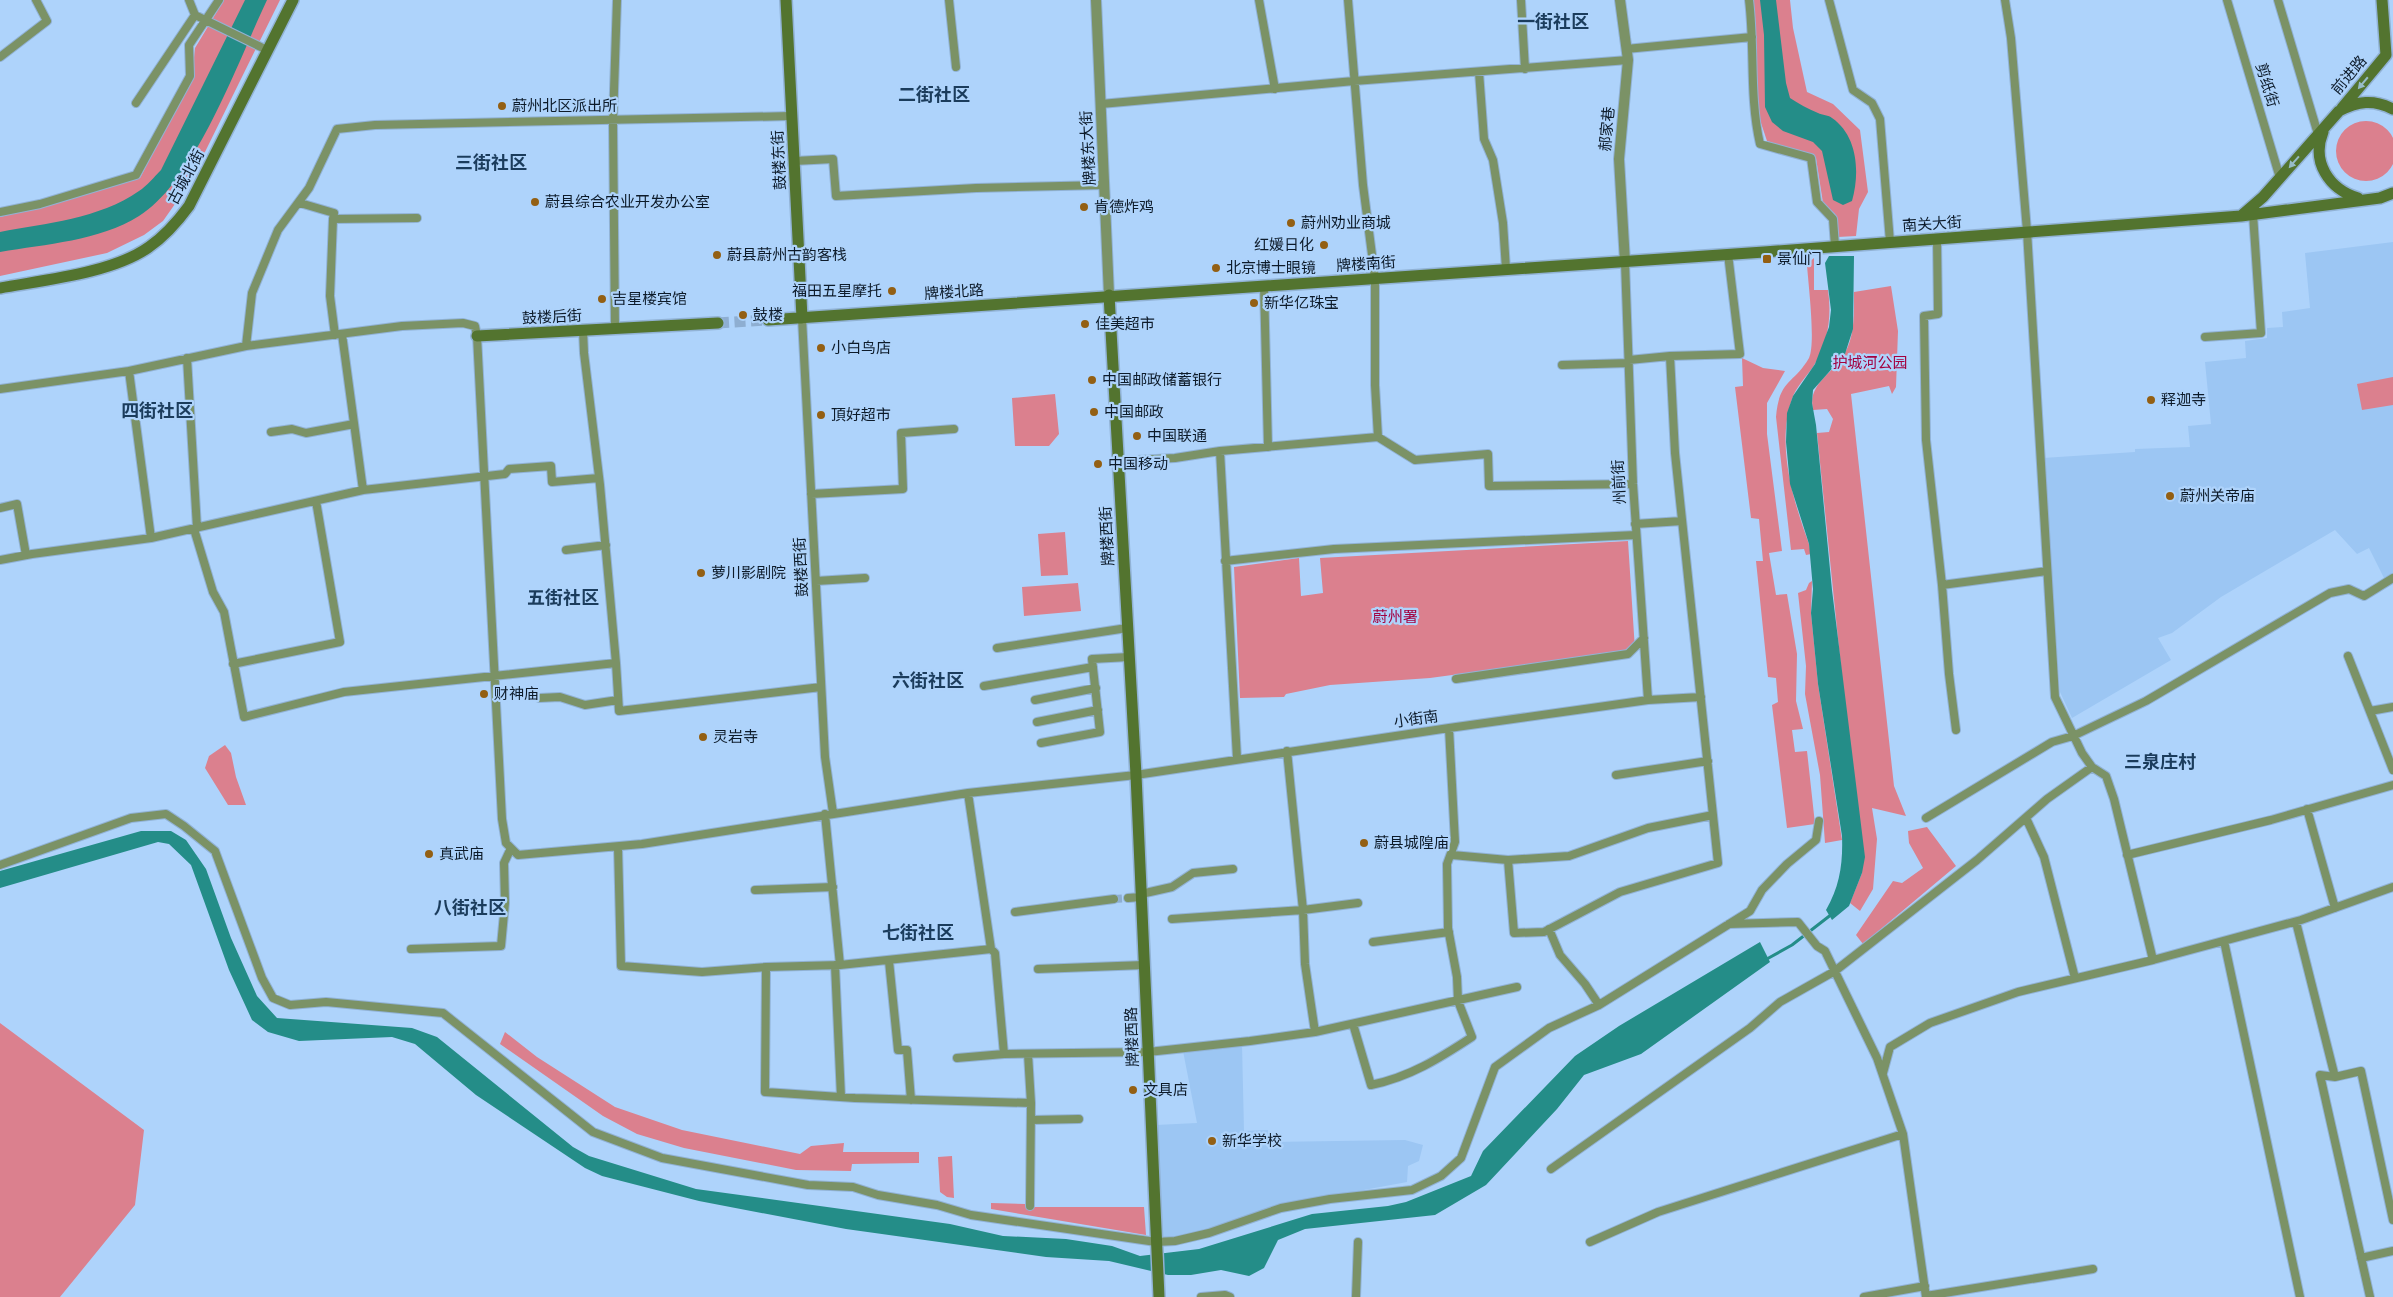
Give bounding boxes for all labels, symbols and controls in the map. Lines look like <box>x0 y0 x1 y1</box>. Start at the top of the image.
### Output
district label: 一街社区 <box>1517 10 1589 34</box>
street label: 前进路 <box>2327 51 2371 99</box>
street label: 剪纸街 <box>2251 61 2283 109</box>
one-way arrow <box>2357 76 2368 89</box>
district label: 二街社区 <box>898 83 970 107</box>
place label: 蔚州北区派出所 <box>512 96 617 116</box>
marker: 蔚州北区派出所 <box>496 100 508 112</box>
street label: 郝家巷 <box>1595 106 1619 152</box>
street label: 牌楼东大街 <box>1076 110 1100 186</box>
street label: 鼓楼东街 <box>767 130 791 190</box>
street label: 古城北街 <box>163 146 209 208</box>
district label: 三街社区 <box>455 151 527 175</box>
one-way arrow <box>2288 155 2300 167</box>
place label: 蔚县综合农业开发办公室 <box>545 192 710 212</box>
marker: 蔚县综合农业开发办公室 <box>529 196 541 208</box>
place label: 肯德炸鸡 <box>1094 197 1154 217</box>
marker: 肯德炸鸡 <box>1078 201 1090 213</box>
street label: 南关大街 <box>1901 212 1963 236</box>
place label: 蔚州劝业商城 <box>1301 213 1391 233</box>
marker: 蔚州劝业商城 <box>1285 217 1297 229</box>
place label: 红媛日化 <box>1254 235 1314 255</box>
marker: 红媛日化 <box>1318 239 1330 251</box>
place label: 蔚县蔚州古韵客栈 <box>727 245 847 265</box>
marker: 蔚县蔚州古韵客栈 <box>711 249 723 261</box>
place label: 景仙门 <box>1777 249 1822 269</box>
street label: 牌楼南街 <box>1335 252 1397 276</box>
marker: 景仙门 <box>1761 253 1773 265</box>
place label: 北京博士眼镜 <box>1226 258 1316 278</box>
marker: 北京博士眼镜 <box>1210 262 1222 274</box>
street label: 牌楼北路 <box>923 280 985 304</box>
place label: 福田五星摩托 <box>792 281 882 301</box>
marker: 福田五星摩托 <box>886 285 898 297</box>
place label: 吉星楼宾馆 <box>612 289 687 309</box>
marker: 吉星楼宾馆 <box>596 293 608 305</box>
place label: 新华亿珠宝 <box>1264 293 1339 313</box>
marker: 新华亿珠宝 <box>1248 297 1260 309</box>
street label: 鼓楼后街 <box>522 305 582 329</box>
place label: 鼓楼 <box>753 305 783 325</box>
marker: 鼓楼 <box>737 309 749 321</box>
place label: 佳美超市 <box>1095 314 1155 334</box>
marker: 佳美超市 <box>1079 318 1091 330</box>
place label: 小白鸟店 <box>831 338 891 358</box>
marker: 小白鸟店 <box>815 342 827 354</box>
park label: 护城河公园 <box>1832 353 1908 373</box>
place label: 中国邮政储蓄银行 <box>1102 370 1222 390</box>
marker: 中国邮政储蓄银行 <box>1086 374 1098 386</box>
place label: 释迦寺 <box>2161 390 2206 410</box>
marker: 释迦寺 <box>2145 394 2157 406</box>
district label: 四街社区 <box>121 399 193 423</box>
place label: 中国邮政 <box>1104 402 1164 422</box>
place label: 頂好超市 <box>831 405 891 425</box>
marker: 中国邮政 <box>1088 406 1100 418</box>
marker: 頂好超市 <box>815 409 827 421</box>
place label: 中国联通 <box>1147 426 1207 446</box>
marker: 中国联通 <box>1131 430 1143 442</box>
place label: 中国移动 <box>1108 454 1168 474</box>
marker: 中国移动 <box>1092 458 1104 470</box>
street label: 州前街 <box>1608 459 1630 505</box>
place label: 蔚州关帝庙 <box>2180 486 2255 506</box>
marker: 蔚州关帝庙 <box>2164 490 2176 502</box>
street label: 牌楼西街 <box>1095 506 1119 566</box>
street label: 鼓楼西街 <box>789 537 813 597</box>
place label: 萝川影剧院 <box>711 563 786 583</box>
marker: 萝川影剧院 <box>695 567 707 579</box>
district label: 五街社区 <box>527 586 599 610</box>
park label: 蔚州署 <box>1372 607 1418 627</box>
district label: 六街社区 <box>892 669 964 693</box>
place label: 财神庙 <box>494 684 539 704</box>
marker: 财神庙 <box>478 688 490 700</box>
street label: 小街南 <box>1392 706 1440 732</box>
place label: 灵岩寺 <box>713 727 758 747</box>
marker: 灵岩寺 <box>697 731 709 743</box>
district label: 三泉庄村 <box>2124 750 2196 774</box>
place label: 蔚县城隍庙 <box>1374 833 1449 853</box>
marker: 蔚县城隍庙 <box>1358 837 1370 849</box>
place label: 真武庙 <box>439 844 484 864</box>
marker: 真武庙 <box>423 848 435 860</box>
district label: 八街社区 <box>434 896 506 920</box>
district label: 七街社区 <box>882 921 954 945</box>
street label: 牌楼西路 <box>1121 1007 1143 1067</box>
place label: 文具店 <box>1143 1080 1188 1100</box>
marker: 文具店 <box>1127 1084 1139 1096</box>
place label: 新华学校 <box>1222 1131 1282 1151</box>
marker: 新华学校 <box>1206 1135 1218 1147</box>

